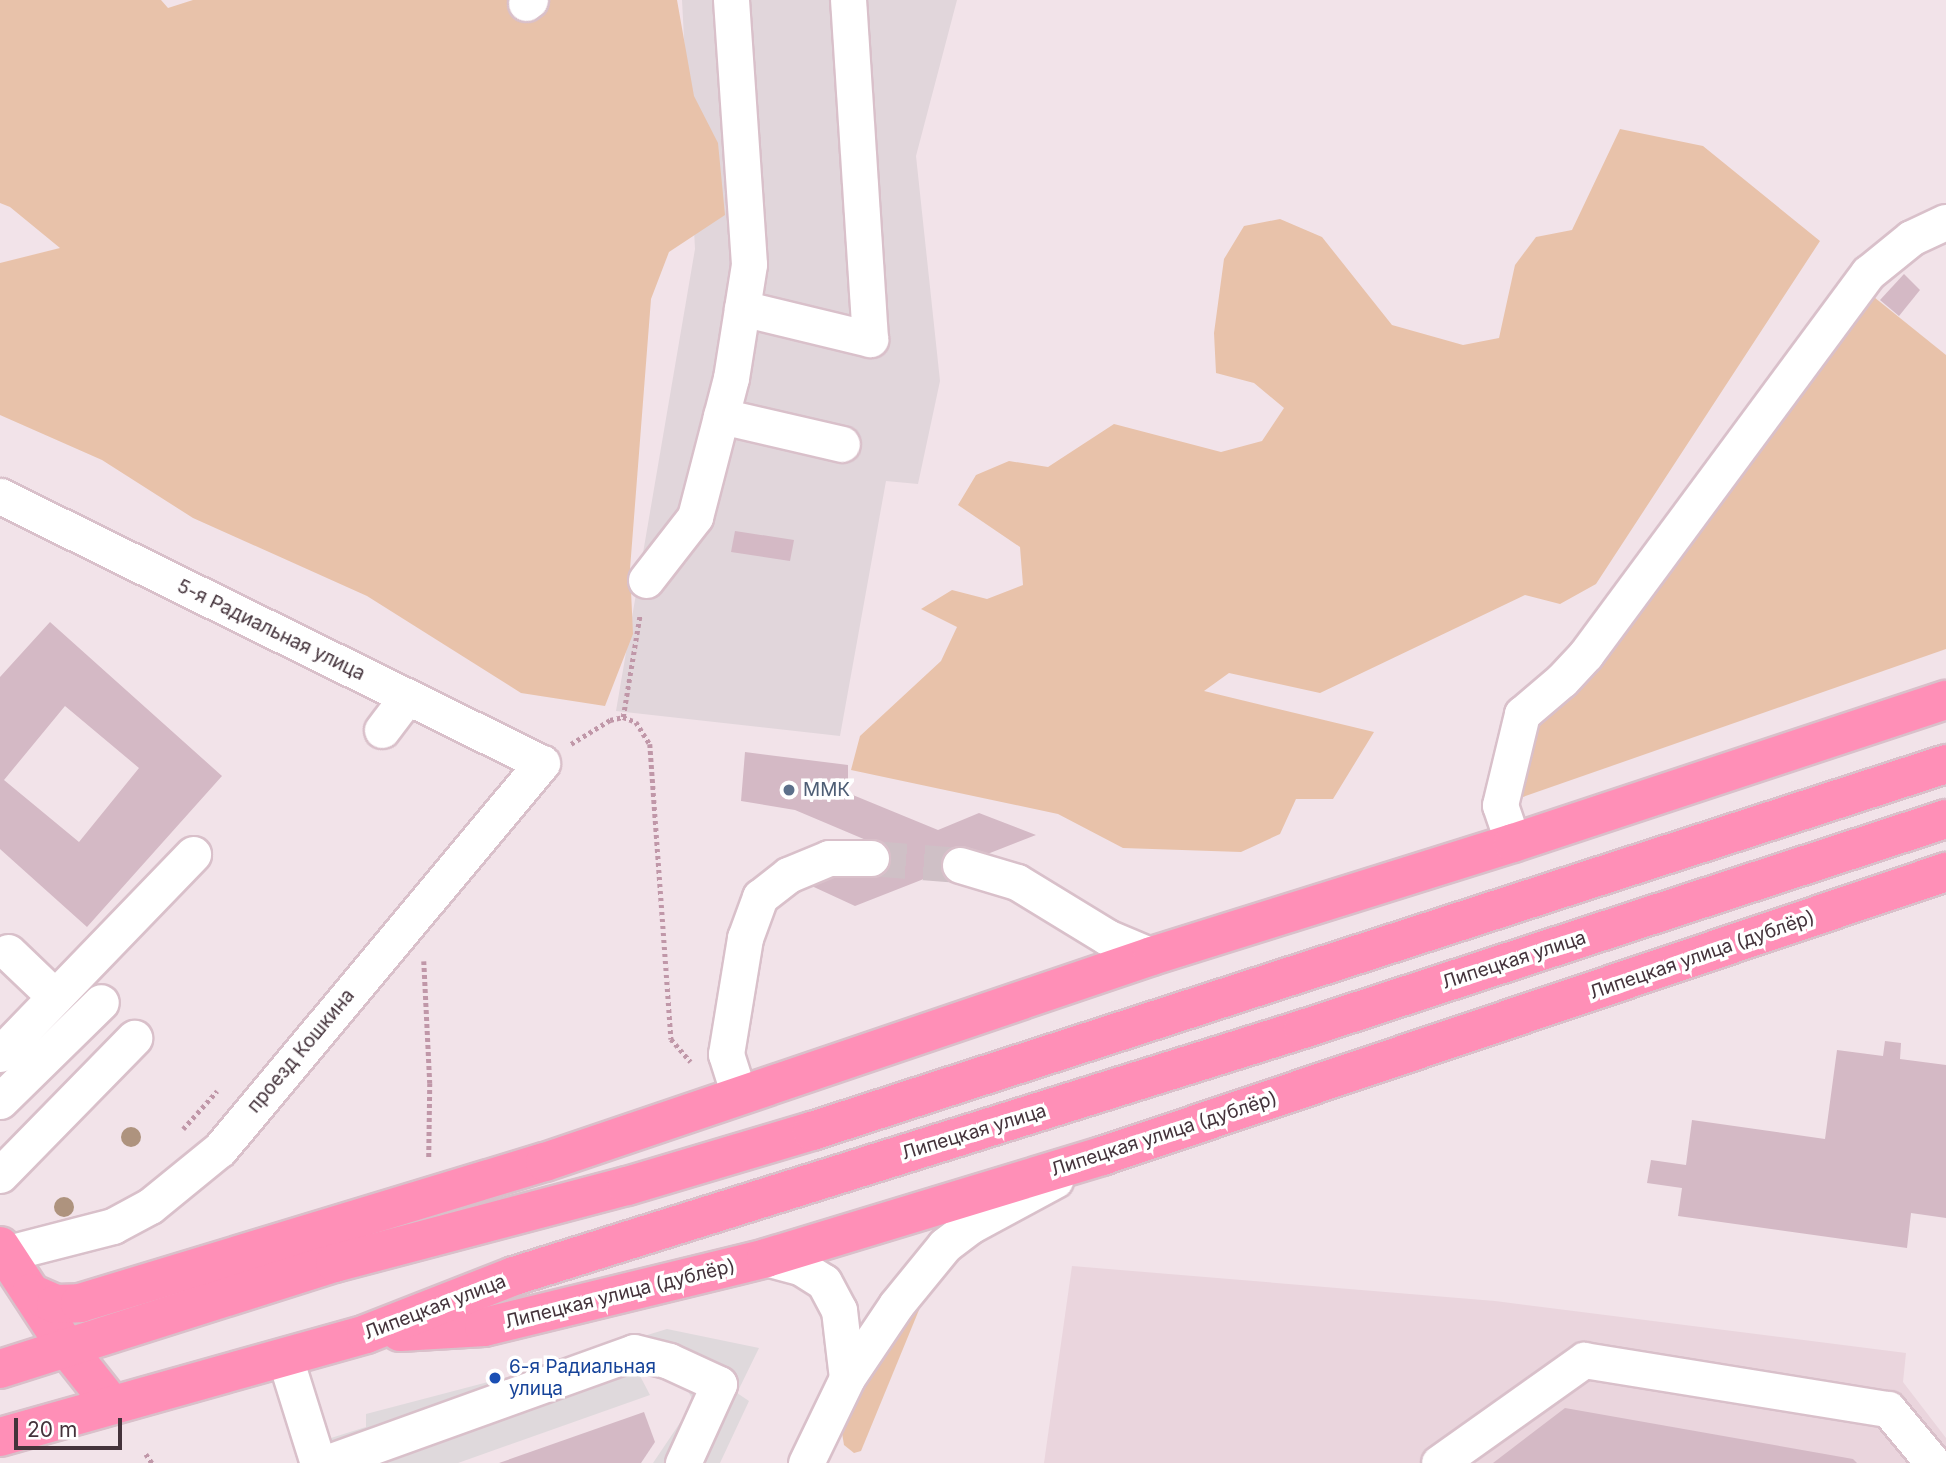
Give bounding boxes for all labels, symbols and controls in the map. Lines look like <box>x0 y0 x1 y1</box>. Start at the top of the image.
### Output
street label: 5-я Радиальная улица <box>173 575 369 685</box>
place label: ММК <box>803 779 850 801</box>
marker: ММК <box>781 782 797 798</box>
street label: Липецкая улица (дублёр) <box>1587 906 1817 1004</box>
street label: Липецкая улица <box>1439 926 1589 994</box>
street label: проезд Кошкина <box>243 985 359 1117</box>
street label: Липецкая улица (дублёр) <box>1048 1087 1280 1181</box>
street label: Липецкая улица <box>899 1099 1049 1165</box>
street label: Липецкая улица (дублёр) <box>503 1254 737 1334</box>
street label: Липецкая улица <box>361 1270 509 1344</box>
place label: 6-я Радиальная улица <box>509 1356 656 1400</box>
marker: 6-я Радиальная улица <box>487 1370 503 1386</box>
scale bar <box>18 1404 126 1448</box>
text: 20 m <box>27 1417 77 1442</box>

